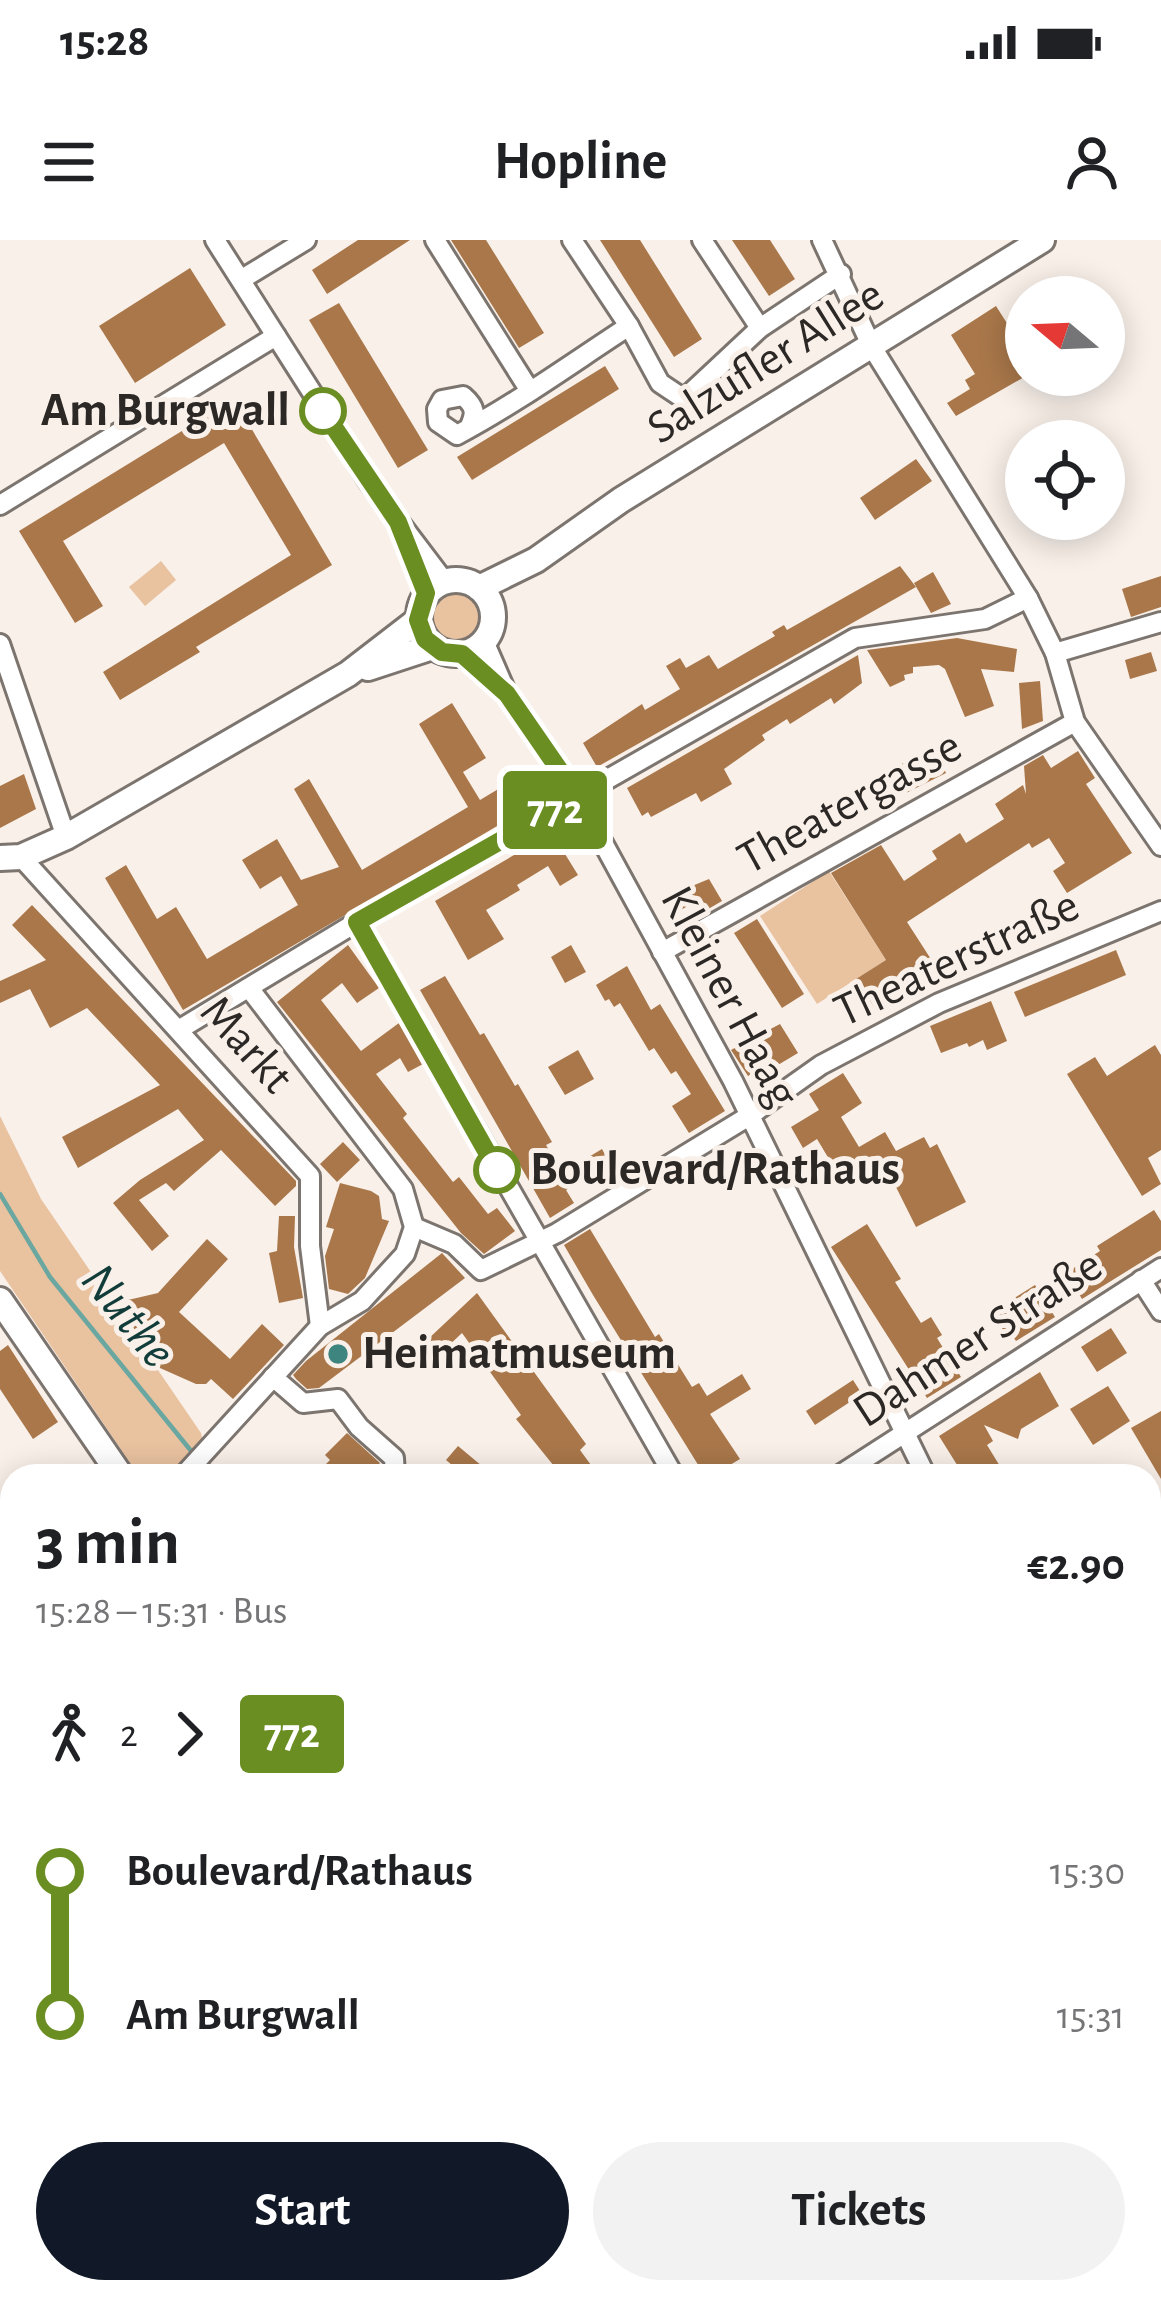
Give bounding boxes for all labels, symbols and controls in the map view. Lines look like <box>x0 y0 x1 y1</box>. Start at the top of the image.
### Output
text: 15:28 <box>60 19 149 64</box>
icon: menu <box>36 129 102 195</box>
icon: person <box>1059 129 1125 195</box>
text: Hopline <box>494 135 667 189</box>
street label: Salzufler Allee <box>640 271 892 453</box>
north arrow <box>1005 276 1125 396</box>
map controls <box>1005 276 1125 540</box>
place label: Am Burgwall <box>41 387 290 435</box>
marker: Am Burgwall <box>301 389 345 433</box>
button: locate <box>1005 420 1125 540</box>
street label: Theatergasse <box>730 722 970 884</box>
line badge: 772 <box>486 771 624 849</box>
text: 772 <box>527 789 583 831</box>
street label: Kleiner Haag <box>651 879 807 1116</box>
street label: Theaterstraße <box>827 882 1087 1036</box>
street label: Markt <box>191 987 301 1103</box>
place label: Boulevard/Rathaus <box>530 1146 900 1194</box>
marker: Boulevard/Rathaus <box>475 1148 519 1192</box>
street label: Dahmer Straße <box>845 1241 1111 1437</box>
water label: Nuthe <box>71 1255 185 1377</box>
place label: Heimatmuseum <box>362 1330 676 1378</box>
marker: Heimatmuseum <box>325 1341 351 1367</box>
text: 3 min <box>36 1510 180 1576</box>
text: €2.90 <box>1027 1543 1125 1588</box>
text: 15:28 – 15:31 · Bus <box>36 1592 288 1631</box>
icon: walk <box>36 1701 102 1767</box>
icon: forward <box>156 1701 222 1767</box>
text: 772 <box>264 1713 320 1755</box>
text: 2 <box>120 1715 138 1754</box>
text: Boulevard/Rathaus <box>126 1849 473 1894</box>
text: 15:30 <box>1050 1853 1125 1892</box>
text: Am Burgwall <box>126 1993 360 2038</box>
text: 15:31 <box>1057 1997 1125 2036</box>
button: Start <box>36 2142 569 2280</box>
button: Tickets <box>593 2142 1125 2280</box>

